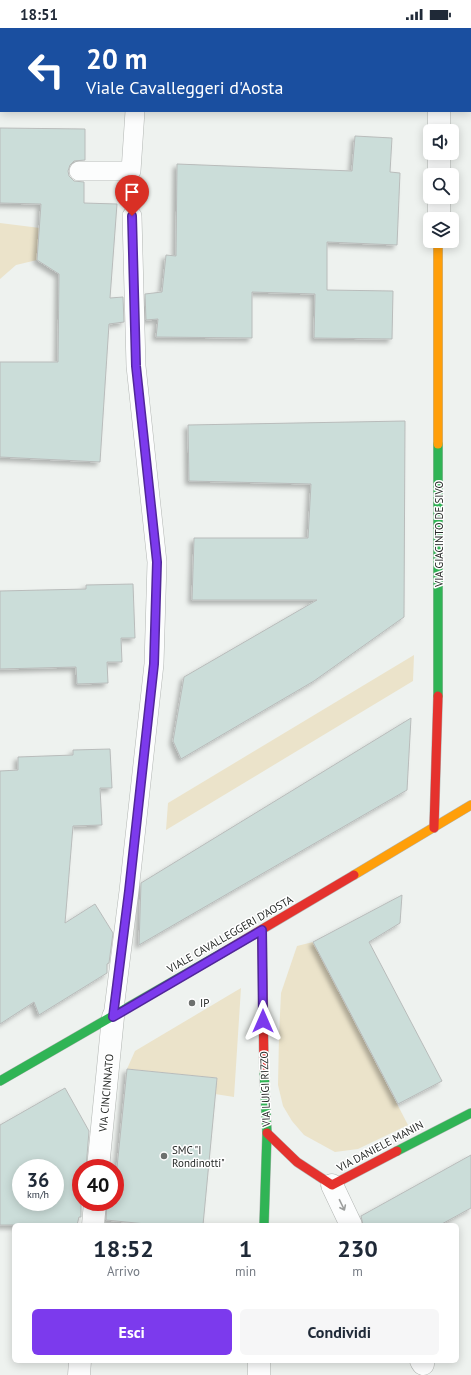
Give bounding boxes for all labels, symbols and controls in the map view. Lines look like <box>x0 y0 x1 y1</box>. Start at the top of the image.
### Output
text: 18:51 <box>20 5 58 24</box>
text: 20 m <box>86 40 147 77</box>
icon: left <box>20 44 72 96</box>
text: Viale Cavalleggeri d'Aosta <box>86 76 283 99</box>
map controls <box>423 124 459 248</box>
button: sound <box>423 124 459 160</box>
button: search <box>423 168 459 204</box>
pin <box>115 175 149 216</box>
icon: arrive <box>121 181 143 203</box>
button: layers <box>423 212 459 248</box>
street label: VIA GIACINTO DE SIVO <box>432 481 446 588</box>
street label: VIALE CAVALLEGGERI D'AOSTA <box>164 892 296 976</box>
place label: IP <box>200 996 209 1010</box>
marker: IP <box>187 998 197 1008</box>
position arrow <box>242 1000 284 1042</box>
street label: VIA LUIGI RIZZO <box>257 1051 273 1128</box>
street label: VIA CINCINNATO <box>96 1053 116 1134</box>
street label: VIA DANIELE MANIN <box>333 1117 426 1175</box>
place label: SMC "I Rondinotti" <box>172 1143 225 1170</box>
marker: SMC "I Rondinotti" <box>159 1151 169 1161</box>
speed limit sign: 40 <box>72 1159 124 1211</box>
text: 36 <box>27 1167 49 1193</box>
text: km/h <box>27 1188 49 1201</box>
one-way arrow <box>339 1199 346 1211</box>
text: 18:52 <box>93 1233 154 1264</box>
text: 1 <box>239 1233 252 1264</box>
text: 230 <box>337 1233 378 1264</box>
text: Arrivo <box>107 1263 140 1280</box>
text: min <box>235 1263 256 1280</box>
text: m <box>352 1263 363 1280</box>
button: Esci <box>32 1309 232 1355</box>
button: Condividi <box>240 1309 439 1355</box>

